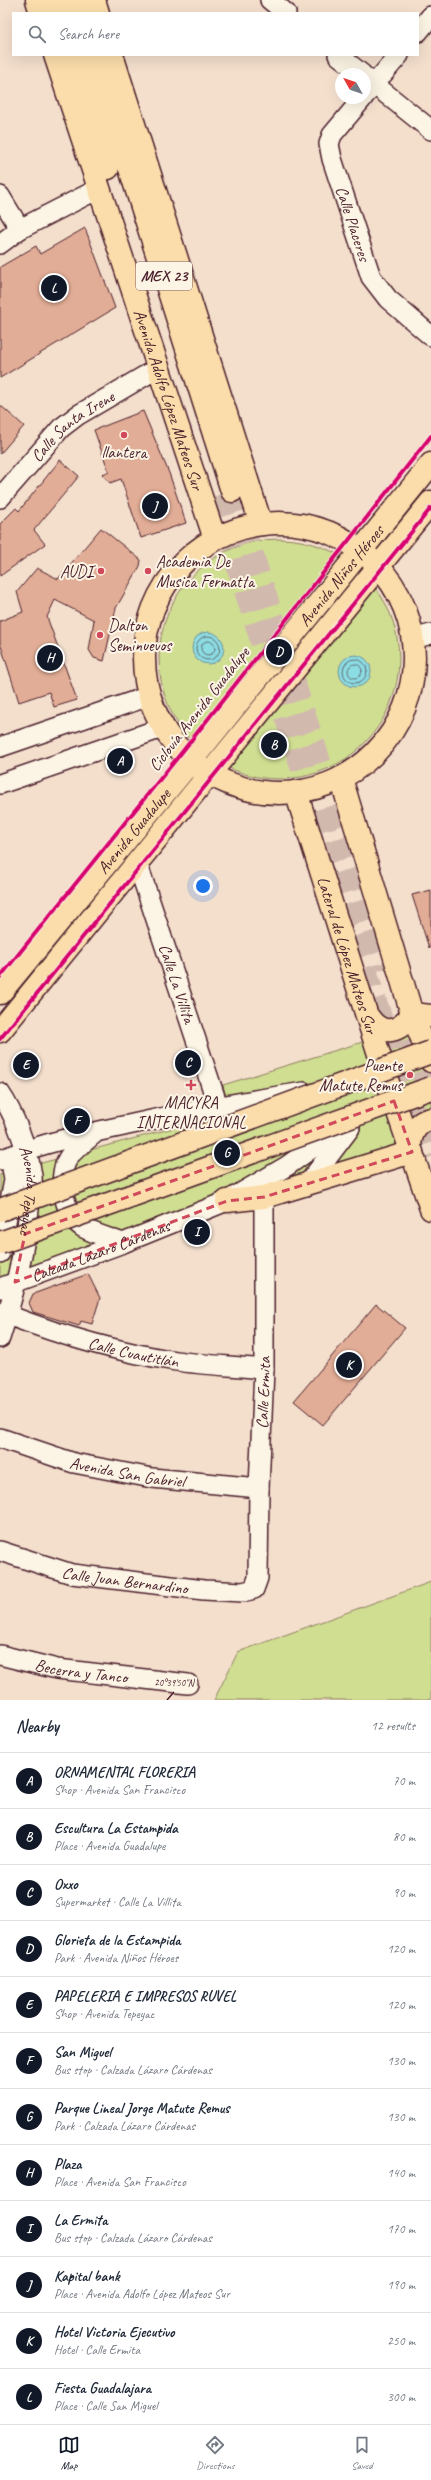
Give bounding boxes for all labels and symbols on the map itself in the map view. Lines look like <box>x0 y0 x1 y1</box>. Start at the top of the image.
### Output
north arrow <box>335 68 371 104</box>
street label: Calle Placeres <box>331 183 376 266</box>
road number: MEX 23 <box>136 262 192 290</box>
pin: L <box>41 273 67 303</box>
street label: Avenida Adolfo López Mateos Sur <box>129 307 209 495</box>
street label: Calle Santa Irene <box>26 385 119 466</box>
marker: llantera <box>119 430 129 440</box>
place label: llantera <box>101 442 149 463</box>
pin: J <box>142 491 168 521</box>
street label: Avenida Niños Héroes <box>294 520 389 630</box>
place label: Academia De Musica Fermatta <box>156 551 256 592</box>
place label: AUDI <box>60 561 96 582</box>
marker: AUDI <box>96 566 106 576</box>
marker: Academia De Musica Fermatta <box>143 566 153 576</box>
place label: Dalton Seminuevos <box>108 615 173 656</box>
marker: Dalton Seminuevos <box>95 630 105 640</box>
pin: D <box>266 637 292 667</box>
street label: Ciclovía Avenida Guadalupe <box>144 642 255 775</box>
pin: H <box>37 643 63 673</box>
pin: B <box>261 730 287 760</box>
pin: A <box>107 746 133 776</box>
street label: Avenida Guadalupe <box>92 783 176 878</box>
street label: Lateral de López Mateos Sur <box>313 874 383 1038</box>
your location <box>193 876 213 896</box>
street label: Calle La Villita <box>154 941 201 1028</box>
pin: C <box>175 1048 201 1078</box>
pin: E <box>13 1050 39 1080</box>
place label: Puente Matute Remus <box>319 1055 404 1096</box>
marker: Puente Matute Remus <box>405 1070 415 1080</box>
marker: MACYRA INTERNACIONAL <box>186 1080 196 1090</box>
place label: MACYRA INTERNACIONAL <box>136 1092 246 1133</box>
pin: F <box>64 1106 90 1136</box>
pin: G <box>214 1138 240 1168</box>
street label: Avenida Tepeyac <box>15 1143 43 1238</box>
street label: Calzada Lázaro Cárdenas <box>28 1214 175 1286</box>
pin: I <box>184 1217 210 1247</box>
street label: Calle Cuautitlán <box>86 1332 181 1372</box>
pin: K <box>336 1350 362 1380</box>
street label: Calle Ermita <box>251 1355 275 1429</box>
street label: Avenida San Gabriel <box>68 1452 188 1492</box>
street label: Calle Juan Bernardino <box>60 1561 191 1599</box>
street label: Becerra y Tanco <box>33 1654 130 1688</box>
text: 20°39'50"N <box>154 1676 196 1689</box>

